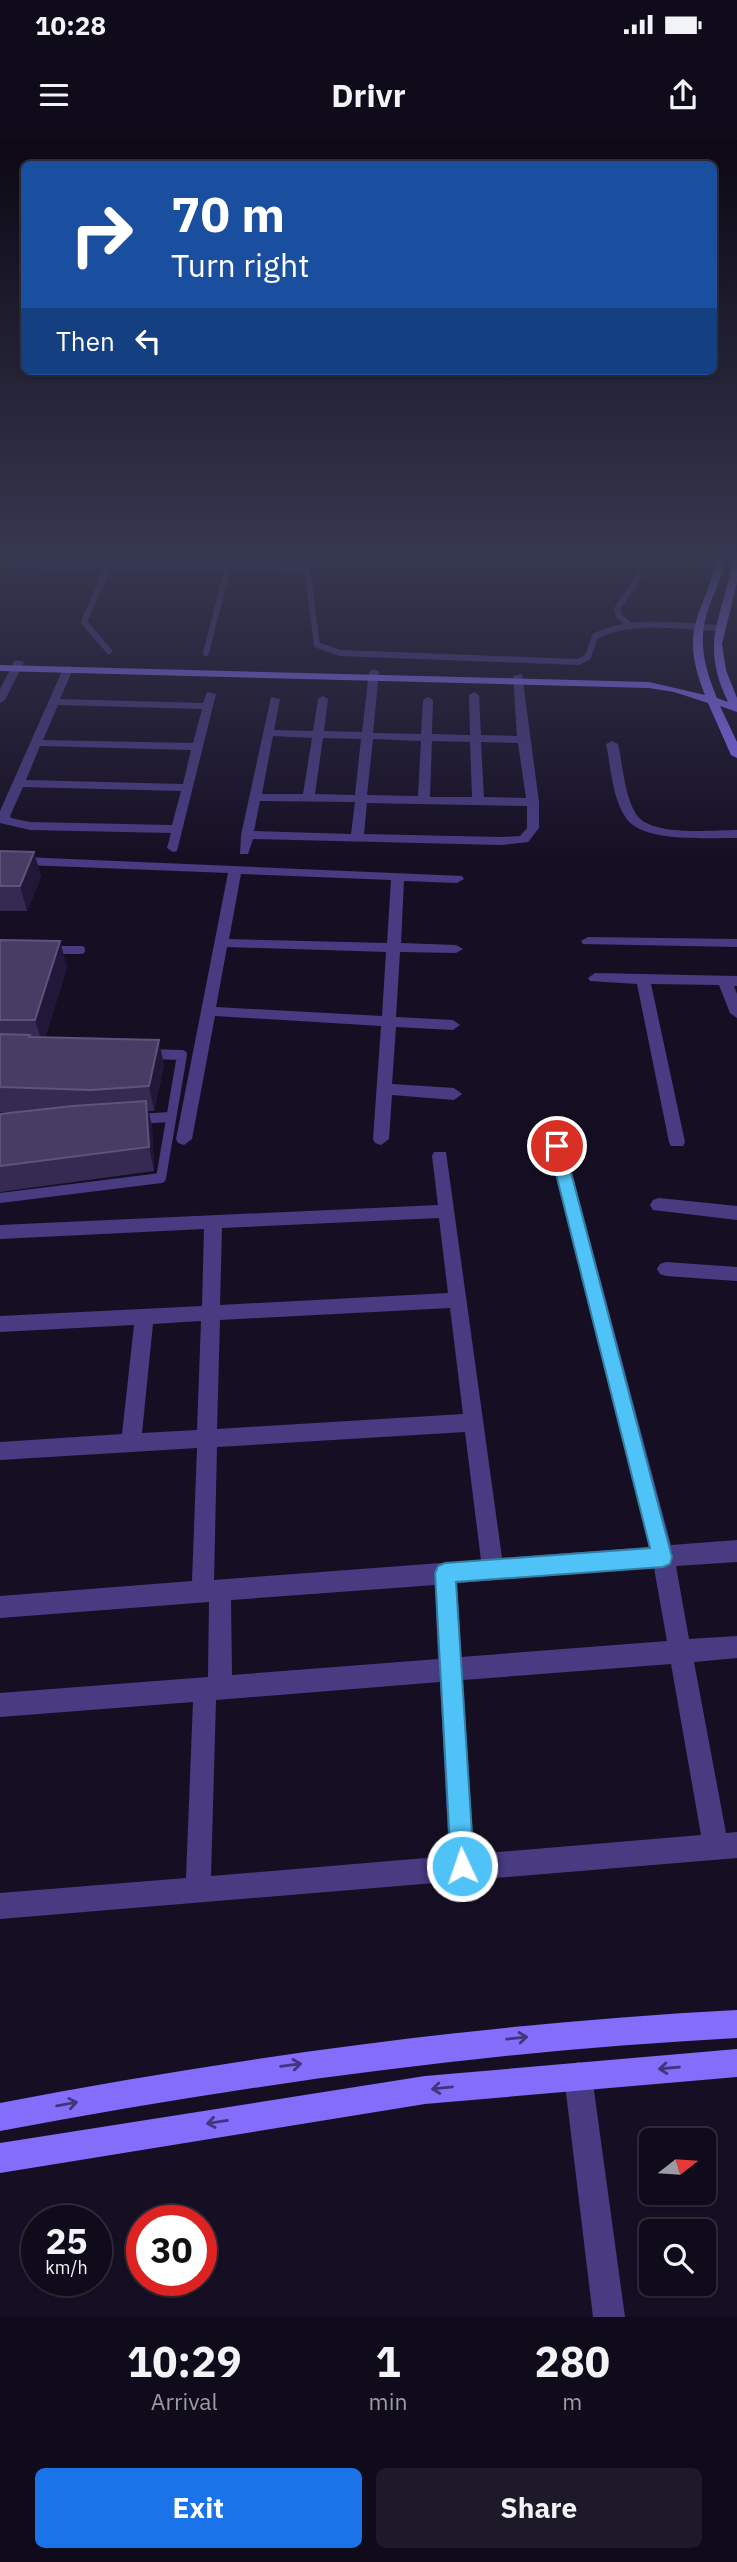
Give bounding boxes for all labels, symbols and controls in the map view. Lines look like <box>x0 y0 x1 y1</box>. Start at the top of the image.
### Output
text: 10:28 <box>35 8 106 42</box>
text: Drivr <box>331 74 406 116</box>
icon: menu <box>35 76 73 114</box>
icon: share <box>664 76 702 114</box>
text: 70 m <box>171 182 285 245</box>
icon: right <box>56 189 147 280</box>
text: Turn right <box>171 244 309 286</box>
icon: left <box>129 322 167 360</box>
text: Then <box>56 324 115 358</box>
pin <box>527 1116 587 1176</box>
icon: arrive <box>538 1127 576 1165</box>
position arrow <box>425 1829 499 1903</box>
one-way arrow <box>505 2031 528 2044</box>
one-way arrow <box>279 2059 302 2072</box>
one-way arrow <box>658 2062 681 2075</box>
one-way arrow <box>432 2082 454 2095</box>
one-way arrow <box>55 2097 78 2110</box>
one-way arrow <box>207 2116 229 2129</box>
north arrow <box>639 2128 716 2205</box>
map controls <box>639 2128 716 2296</box>
speed limit sign: 30 <box>126 2205 217 2296</box>
text: 25 <box>45 2218 88 2264</box>
button: search <box>639 2219 716 2296</box>
text: km/h <box>45 2256 88 2279</box>
text: 10:29 <box>127 2334 242 2389</box>
text: 1 <box>375 2334 401 2389</box>
text: 280 <box>534 2334 610 2389</box>
text: Arrival <box>151 2386 218 2416</box>
text: min <box>369 2386 407 2416</box>
text: m <box>562 2386 582 2416</box>
button: Exit <box>35 2468 362 2548</box>
button: Share <box>376 2468 702 2548</box>

